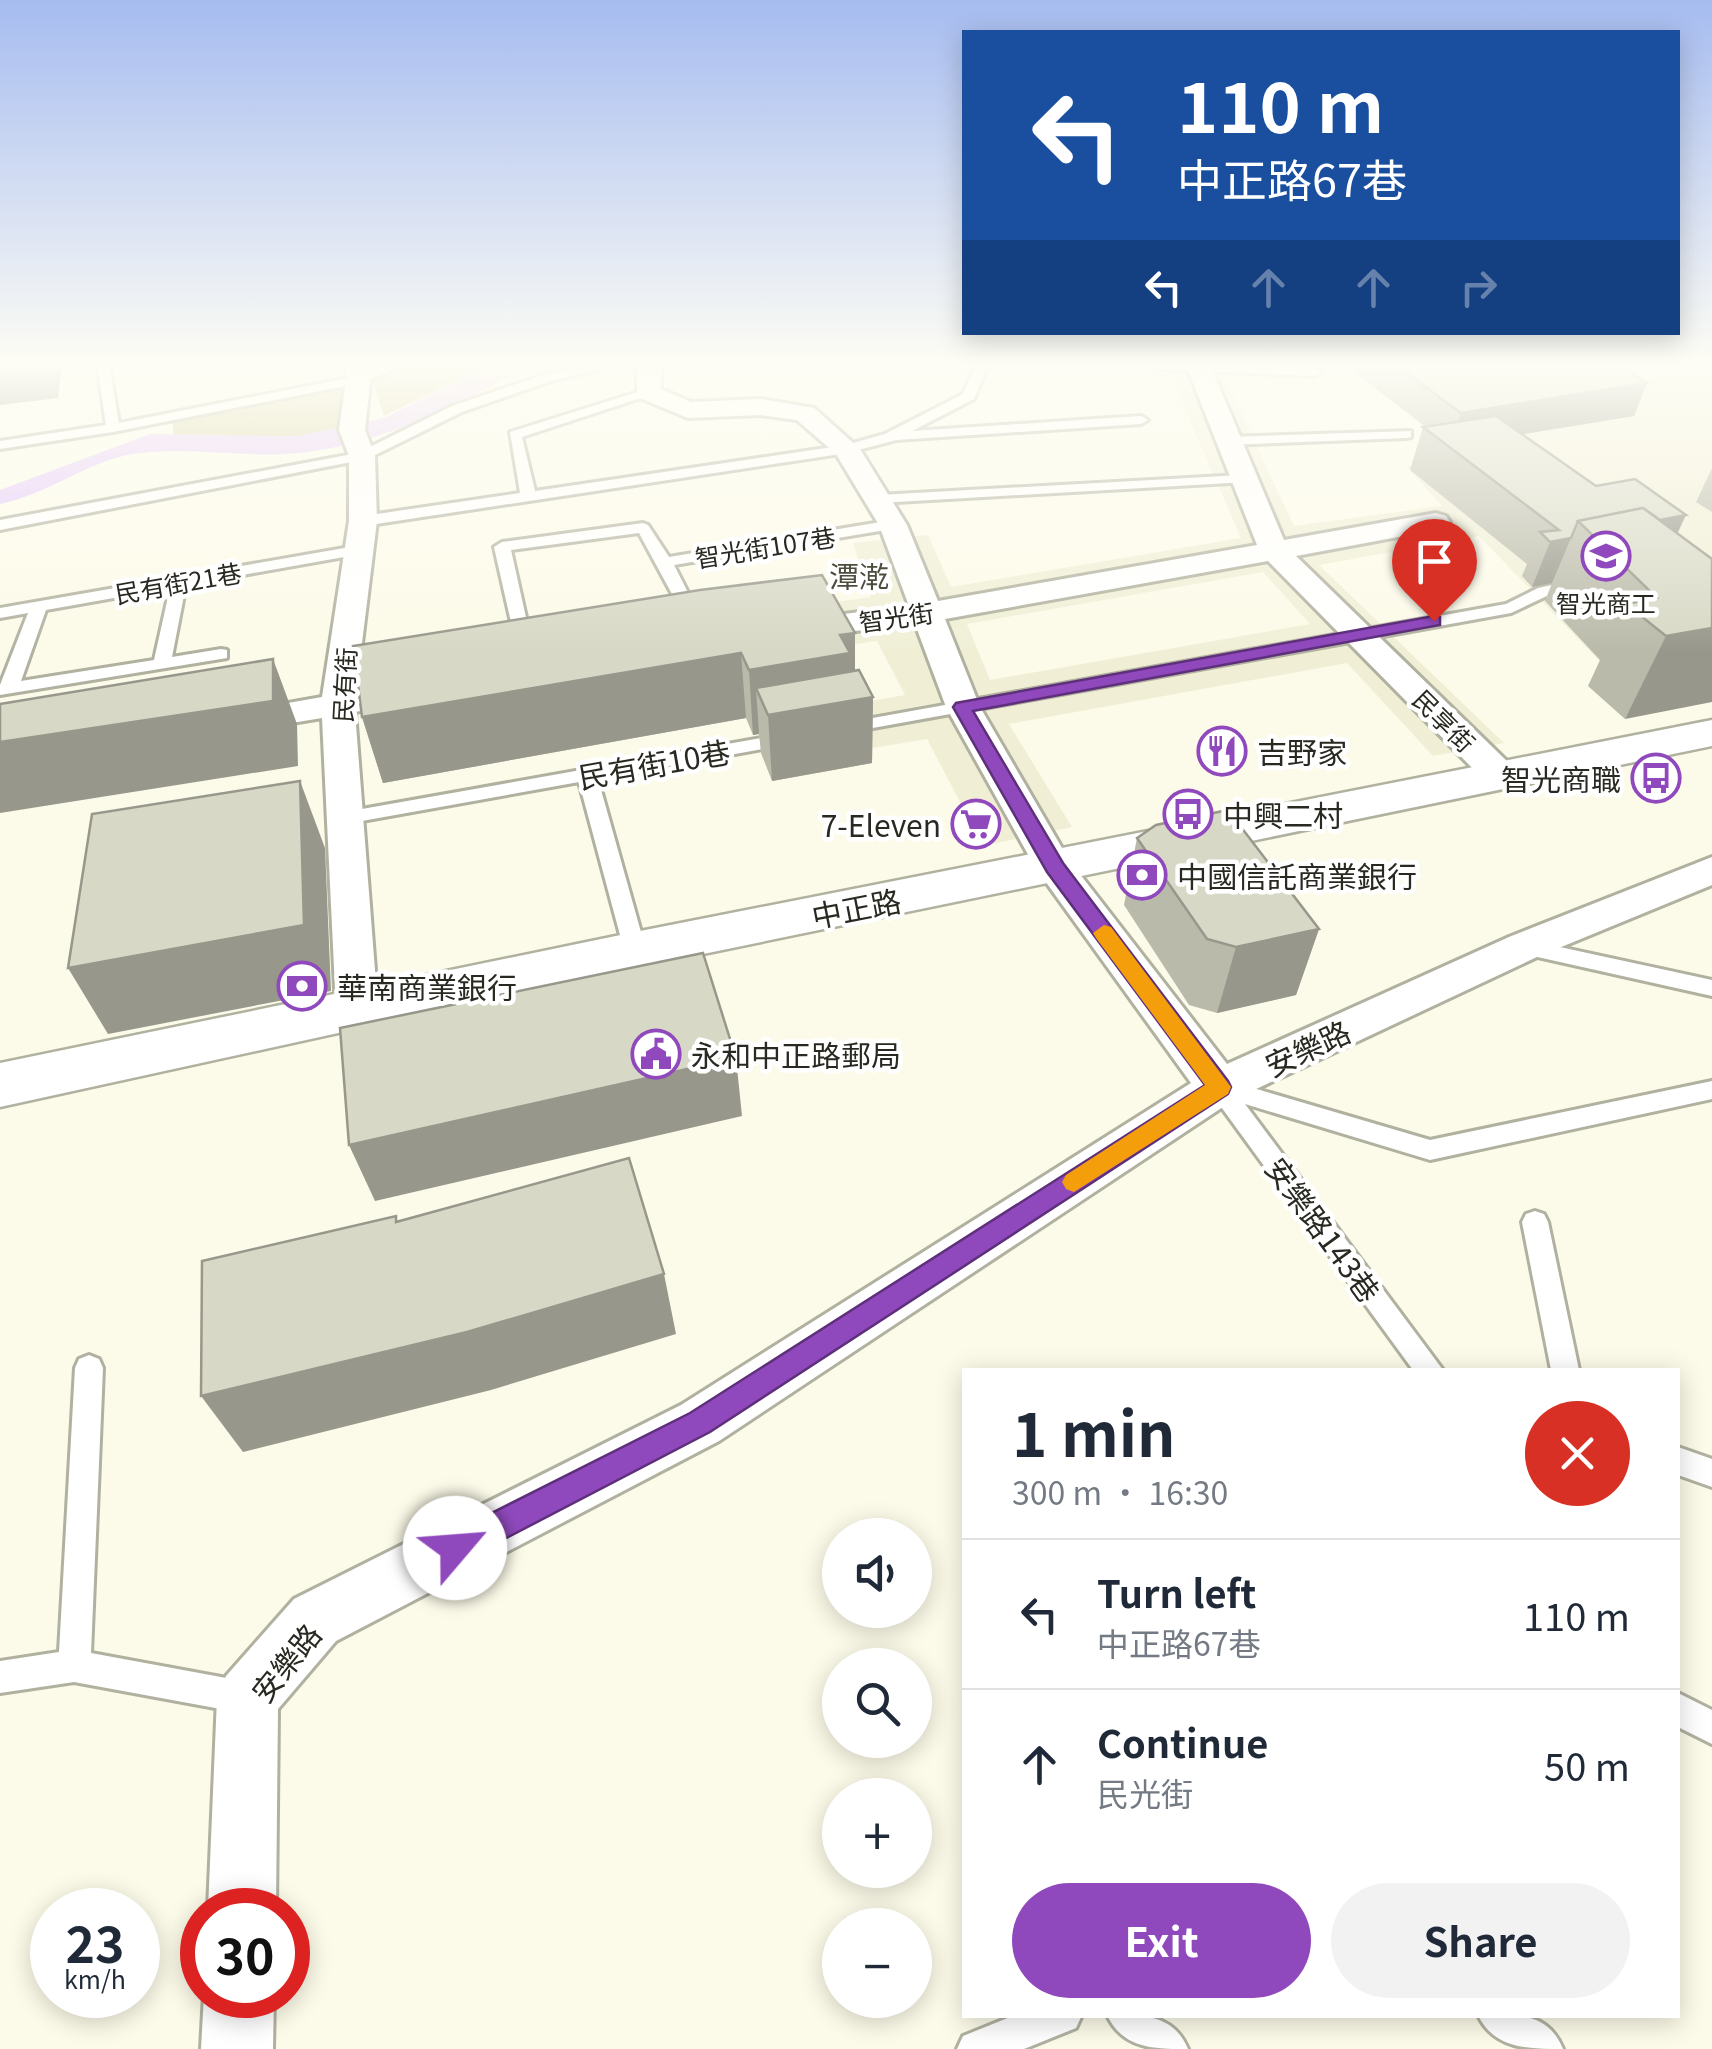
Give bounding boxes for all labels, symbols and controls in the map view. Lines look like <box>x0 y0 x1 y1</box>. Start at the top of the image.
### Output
text: 110 m <box>1177 52 1384 153</box>
icon: left <box>1012 70 1142 200</box>
text: 中正路67巷 <box>1177 145 1407 210</box>
icon: left <box>1136 260 1191 315</box>
icon: ahead <box>1241 260 1296 315</box>
icon: ahead <box>1346 260 1401 315</box>
icon: right <box>1451 260 1506 315</box>
street label: 智光街107巷 <box>692 517 838 575</box>
pin <box>1392 519 1477 622</box>
school or university icon: 智光商工 <box>1580 530 1632 582</box>
icon: arrive <box>1407 534 1462 589</box>
street label: 民有街21巷 <box>112 553 244 611</box>
district label: 潭漧 <box>829 553 889 597</box>
place label: 智光商工 <box>1556 584 1656 620</box>
street label: 智光街 <box>856 593 936 639</box>
street label: 民有街 <box>323 647 363 723</box>
street label: 民享街 <box>1406 681 1484 759</box>
restaurant icon: 吉野家 <box>1196 725 1248 777</box>
street label: 民有街10巷 <box>575 728 733 798</box>
place label: 吉野家 <box>1257 729 1347 773</box>
bus stop icon: 智光商職 <box>1630 752 1682 804</box>
place label: 智光商職 <box>1501 756 1621 800</box>
bus stop icon: 中興二村 <box>1162 788 1214 840</box>
place label: 中興二村 <box>1223 792 1343 836</box>
supermarket icon: 7-Eleven <box>950 798 1002 850</box>
place label: 7-Eleven <box>821 802 941 846</box>
bank icon: 中國信託商業銀行 <box>1116 849 1168 901</box>
place label: 中國信託商業銀行 <box>1177 853 1417 897</box>
street label: 中正路 <box>808 877 904 937</box>
bank icon: 華南商業銀行 <box>276 960 328 1012</box>
place label: 華南商業銀行 <box>337 964 517 1008</box>
street label: 安樂路 <box>1257 1008 1357 1086</box>
public building icon: 永和中正路郵局 <box>630 1028 682 1080</box>
place label: 永和中正路郵局 <box>691 1032 901 1076</box>
street label: 安樂路143巷 <box>1256 1147 1392 1311</box>
text: 1 min <box>1012 1387 1176 1474</box>
button: close <box>1525 1401 1630 1506</box>
text: 300 m · 16:30 <box>1012 1468 1228 1514</box>
position arrow <box>403 1496 507 1600</box>
map controls <box>822 1518 932 2018</box>
button: sound <box>822 1518 932 1628</box>
text: Turn left <box>1097 1564 1256 1619</box>
icon: left <box>1012 1587 1067 1642</box>
text: 110 m <box>1523 1587 1630 1642</box>
street label: 安樂路 <box>240 1613 330 1711</box>
text: 中正路67巷 <box>1097 1619 1261 1665</box>
button: search <box>822 1648 932 1758</box>
text: Continue <box>1097 1714 1268 1769</box>
icon: ahead <box>1012 1737 1067 1792</box>
text: 50 m <box>1544 1737 1630 1792</box>
text: 民光街 <box>1097 1769 1193 1815</box>
button: + <box>822 1778 932 1888</box>
button: Exit <box>1012 1883 1311 1998</box>
button: Share <box>1331 1883 1630 1998</box>
speed limit sign: 30 <box>180 1888 310 2018</box>
text: 23 <box>66 1905 125 1977</box>
button: − <box>822 1908 932 2018</box>
text: km/h <box>64 1960 126 1996</box>

